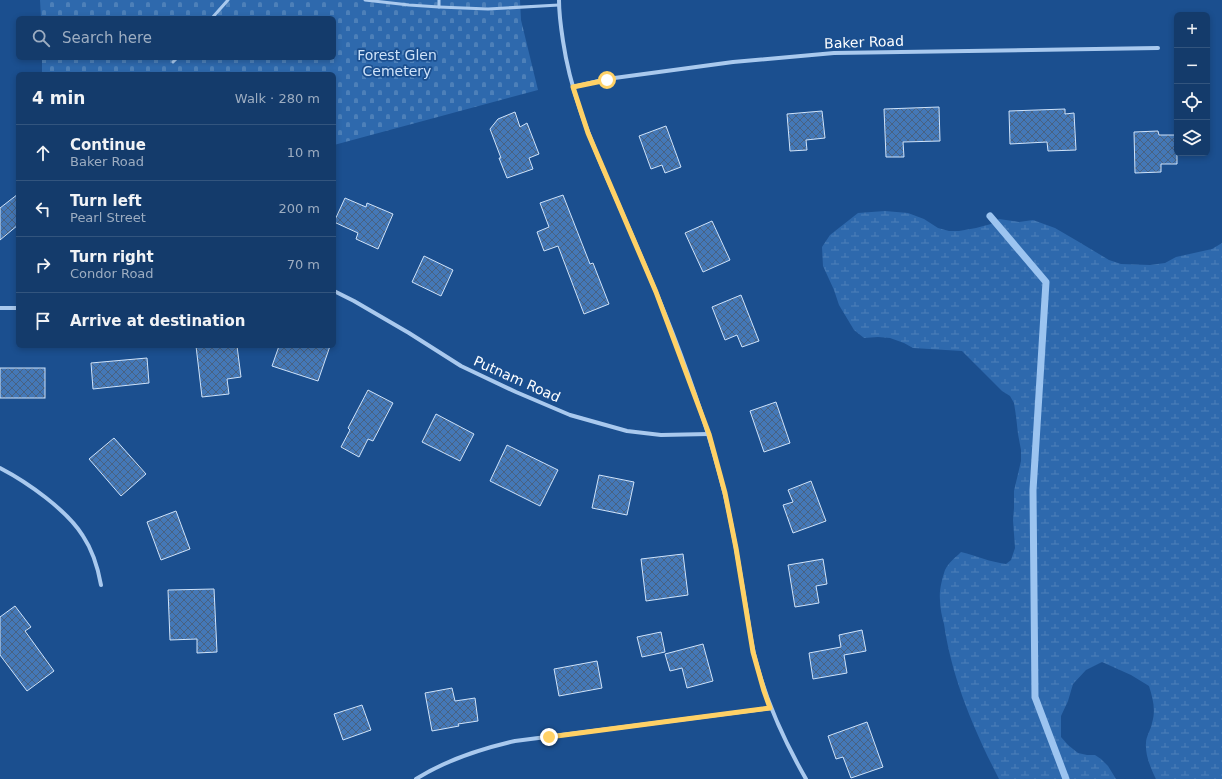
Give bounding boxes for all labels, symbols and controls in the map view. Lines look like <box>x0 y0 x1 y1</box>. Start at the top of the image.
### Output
map controls <box>1174 12 1210 156</box>
button: + <box>1174 12 1210 48</box>
search box <box>16 16 336 60</box>
icon: search <box>30 27 52 49</box>
text: Search here <box>62 29 152 47</box>
street label: Baker Road <box>824 33 904 51</box>
park label: Forest Glen Cemetery <box>357 47 437 79</box>
button: − <box>1174 48 1210 84</box>
route start <box>598 71 616 89</box>
button: locate <box>1174 84 1210 120</box>
text: 4 min <box>32 88 85 108</box>
text: Walk · 280 m <box>235 91 320 106</box>
button: layers <box>1174 120 1210 156</box>
text: Continue <box>70 136 146 154</box>
icon: ahead <box>32 142 54 164</box>
text: 10 m <box>287 145 320 160</box>
text: Baker Road <box>70 154 144 169</box>
text: Turn left <box>70 192 142 210</box>
icon: left <box>32 198 54 220</box>
text: 200 m <box>278 201 320 216</box>
text: Pearl Street <box>70 210 146 225</box>
text: Turn right <box>70 248 154 266</box>
icon: right <box>32 254 54 276</box>
text: 70 m <box>287 257 320 272</box>
text: Condor Road <box>70 266 154 281</box>
icon: arrive <box>32 310 54 332</box>
text: Arrive at destination <box>70 312 245 330</box>
street label: Putnam Road <box>471 353 563 405</box>
route end <box>540 728 558 746</box>

